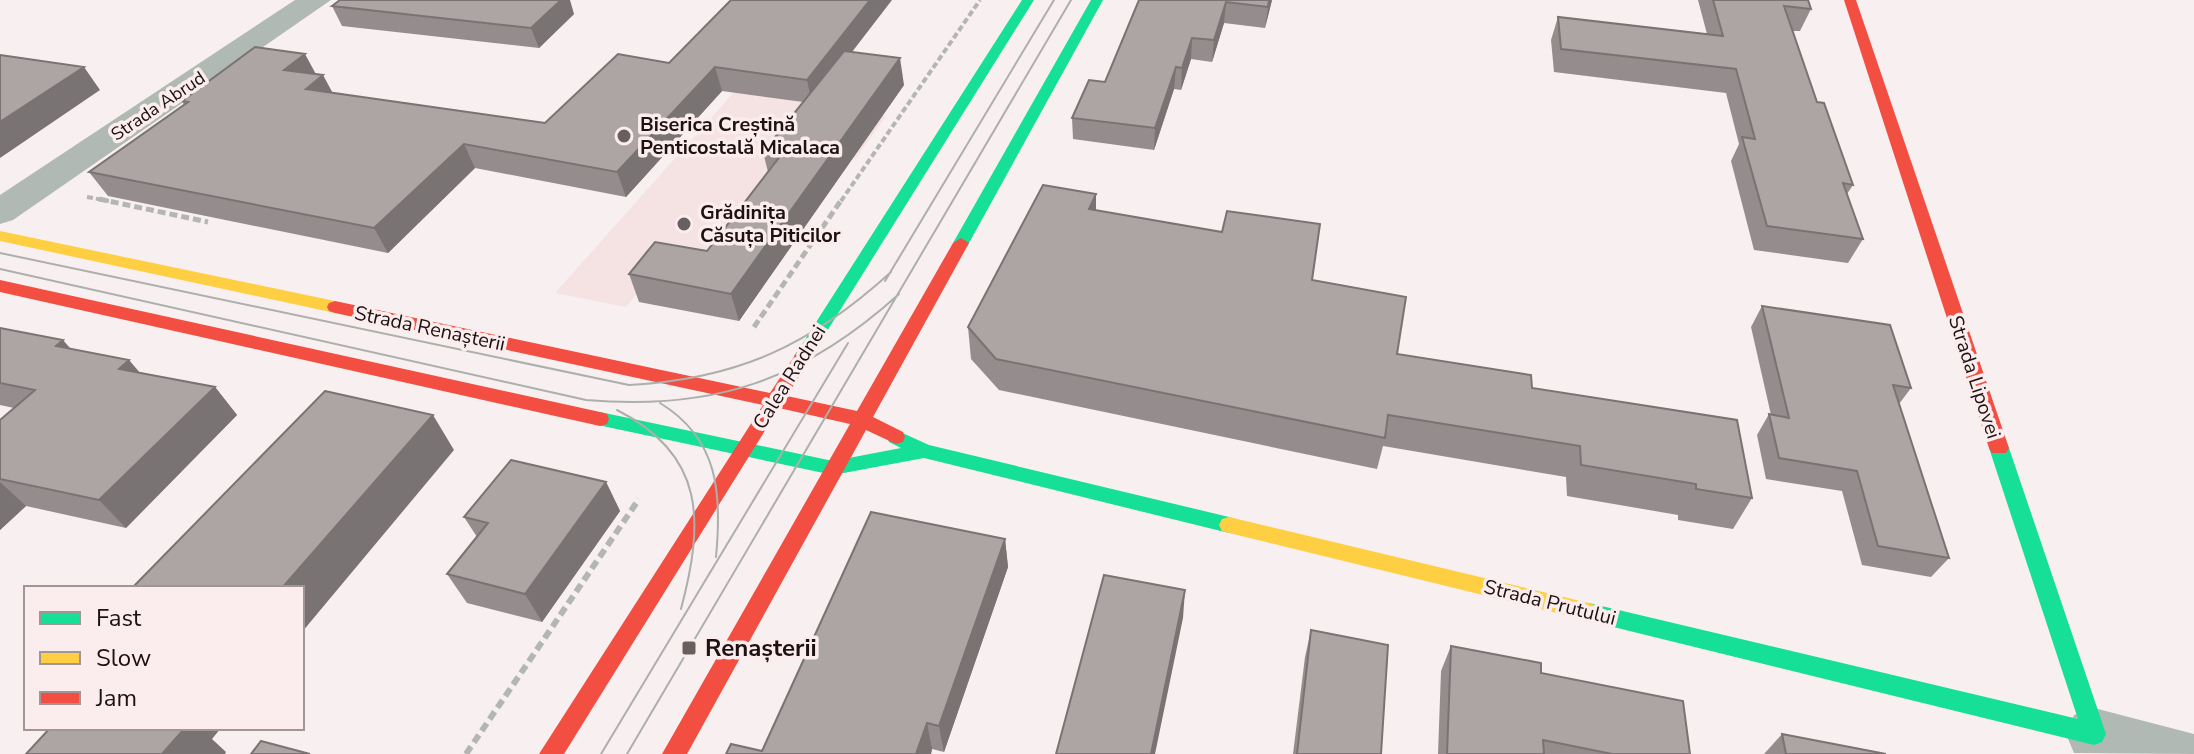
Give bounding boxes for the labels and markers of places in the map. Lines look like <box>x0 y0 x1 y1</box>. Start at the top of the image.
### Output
place label: Biserica Creștină Penticostală Micalaca <box>640 111 840 161</box>
marker: Biserica Creștină Penticostală Micalaca <box>615 127 633 145</box>
place label: Grădinița Căsuța Piticilor <box>700 199 841 249</box>
marker: Grădinița Căsuța Piticilor <box>675 215 693 233</box>
place label: Renașterii <box>705 632 817 664</box>
marker: Renașterii <box>680 639 698 657</box>

